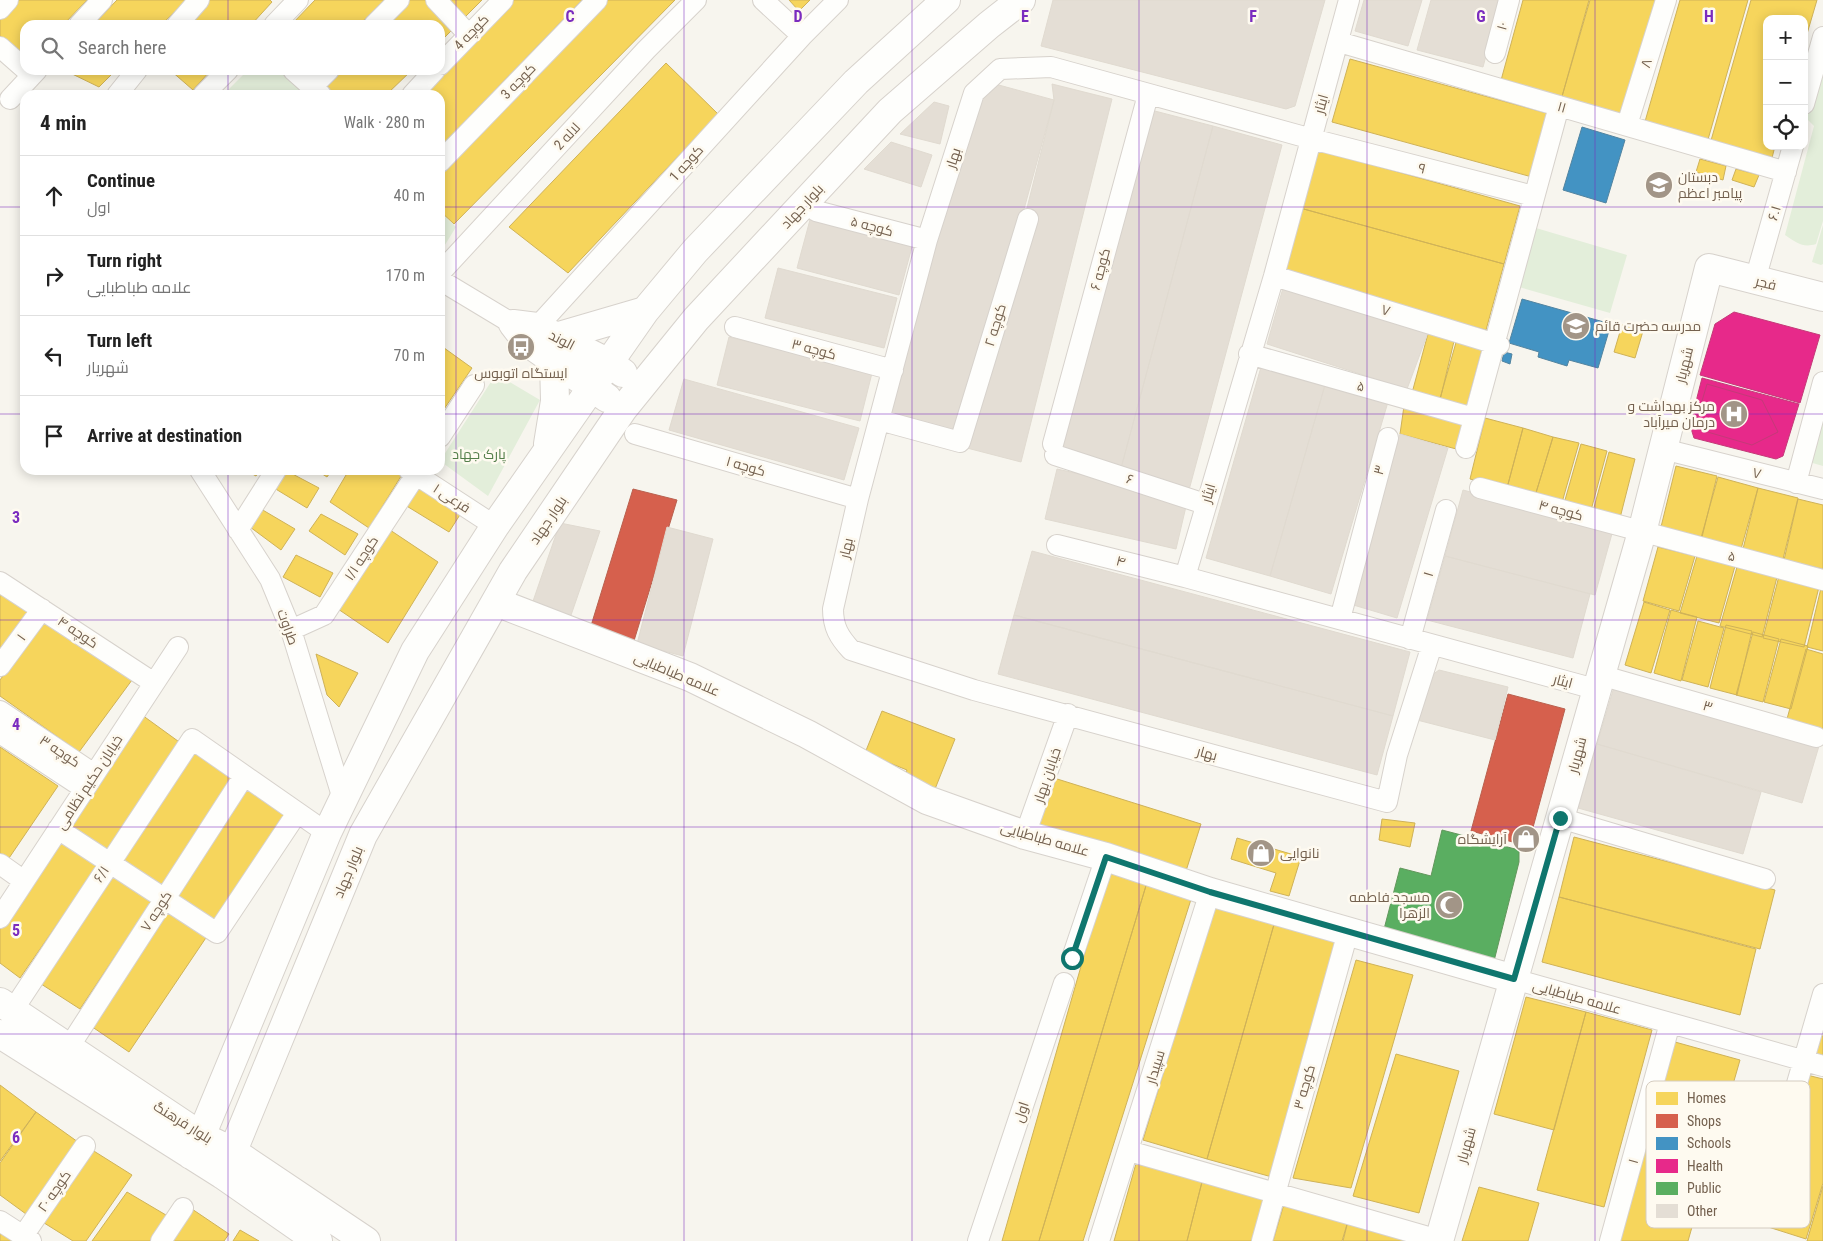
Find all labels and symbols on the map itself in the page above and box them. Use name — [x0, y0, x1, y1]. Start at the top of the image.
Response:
text: C — [565, 7, 575, 26]
text: D — [793, 7, 803, 26]
text: E — [1021, 7, 1029, 26]
text: F — [1249, 7, 1257, 26]
text: G — [1476, 7, 1486, 26]
text: H — [1704, 7, 1714, 26]
street label: کوچه 4 — [450, 11, 493, 54]
street label: ۱۰ — [1493, 20, 1511, 32]
street label: ۸ — [1637, 56, 1655, 70]
street label: کوچه 3 — [497, 60, 540, 103]
street label: ایثار — [1310, 93, 1331, 116]
street label: ۱۱ — [1556, 98, 1568, 116]
street label: لاله 2 — [551, 119, 583, 153]
street label: کوچه 1 — [666, 142, 708, 186]
street label: بهار — [942, 146, 964, 171]
street label: ۹ — [1417, 159, 1427, 177]
place label: دبستان پیامبر اعظم — [1678, 169, 1743, 203]
school or university icon: دبستان پیامبر اعظم — [1644, 170, 1674, 200]
street label: بلوار جهاد — [777, 181, 827, 231]
street label: ۶.۱ — [1764, 204, 1784, 222]
street label: کوچه ۵ — [848, 213, 895, 241]
street label: کوچه ۶ — [1087, 246, 1115, 292]
street label: فجر — [1753, 272, 1778, 293]
street label: ۷ — [1379, 301, 1393, 319]
street label: کوچه ۲ — [981, 302, 1011, 349]
school or university icon: مدرسه حضرت قائم — [1561, 311, 1591, 341]
place label: مدرسه حضرت قائم — [1595, 318, 1701, 336]
street label: الوند — [546, 327, 578, 353]
bus stop icon: ایستگاه اتوبوس — [506, 332, 536, 362]
street label: کوچه ۳ — [789, 335, 838, 365]
street label: شهریار — [1672, 345, 1696, 386]
place label: ایستگاه اتوبوس — [474, 365, 568, 381]
street label: ۵ — [1355, 377, 1367, 395]
place label: مرکز بهداشت و درمان میرآباد — [1628, 398, 1715, 430]
hospital icon: مرکز بهداشت و درمان میرآباد — [1719, 399, 1749, 429]
park label: پارک جهاد — [452, 446, 506, 464]
street label: کوچه ۱ — [724, 453, 768, 481]
street label: ۳ — [1370, 463, 1388, 477]
street label: ۷ — [1751, 464, 1763, 482]
street label: ۶ — [1124, 470, 1136, 488]
street label: فرعی ۱ — [430, 480, 474, 516]
street label: ایثار — [1197, 481, 1218, 506]
street label: بلوار جهاد — [526, 493, 570, 547]
street label: کوچه ۴ — [1537, 496, 1585, 526]
text: 3 — [12, 508, 20, 527]
street label: کوچه ۱/۱ — [341, 533, 383, 584]
street label: بهار — [836, 536, 856, 561]
street label: ۵ — [1726, 547, 1738, 565]
street label: ۴ — [1115, 552, 1127, 570]
street label: ۱ — [1420, 570, 1436, 578]
street label: طراوت — [274, 607, 302, 647]
street label: کوچه ۴ — [54, 613, 101, 653]
street label: ۱ — [13, 631, 29, 643]
street label: علامه طباطبایی — [632, 649, 722, 699]
street label: ایثار — [1551, 670, 1574, 691]
street label: ۳ — [1701, 697, 1715, 715]
text: 4 — [12, 715, 20, 734]
street label: کوچه ۳ — [36, 732, 83, 772]
street label: خیابان حکیم نظامی — [52, 732, 127, 833]
street label: شهریار — [1564, 735, 1589, 776]
street label: بهار — [1194, 742, 1219, 763]
street label: خیابان بهار — [1030, 745, 1064, 806]
route end — [1549, 807, 1572, 830]
street label: علامه طباطبایی — [999, 819, 1091, 859]
shop icon: آرایشگاه — [1511, 824, 1541, 854]
place label: آرایشگاه — [1458, 831, 1507, 847]
shop icon: نانوایی — [1246, 838, 1276, 868]
street label: بلوار جهاد — [330, 844, 366, 900]
place label: نانوایی — [1280, 845, 1320, 861]
street label: ۶/۱ — [90, 863, 112, 885]
street label: کوچه ۷ — [137, 888, 177, 935]
place label: مسجد فاطمه الزهرا — [1349, 889, 1430, 921]
mosque icon: مسجد فاطمه الزهرا — [1434, 890, 1464, 920]
text: 5 — [12, 921, 20, 940]
route start — [1061, 947, 1084, 970]
street label: علامه طباطبایی — [1531, 977, 1623, 1017]
street label: سپیدار — [1142, 1048, 1170, 1087]
street label: کوچه ۳ — [1290, 1063, 1320, 1112]
legend — [1646, 1081, 1810, 1228]
text: Homes — [1687, 1090, 1726, 1106]
street label: بلوار فرهنگ — [151, 1098, 215, 1146]
street label: اول — [1010, 1100, 1033, 1125]
text: Shops — [1687, 1113, 1721, 1129]
street label: شهریار — [1453, 1125, 1479, 1166]
text: 6 — [12, 1128, 20, 1147]
text: Schools — [1687, 1135, 1731, 1151]
street label: ۱ — [1625, 1157, 1641, 1165]
text: Health — [1687, 1158, 1723, 1174]
street label: کوچه ۲۰ — [34, 1167, 76, 1216]
text: Public — [1687, 1180, 1721, 1196]
text: Other — [1687, 1203, 1717, 1219]

